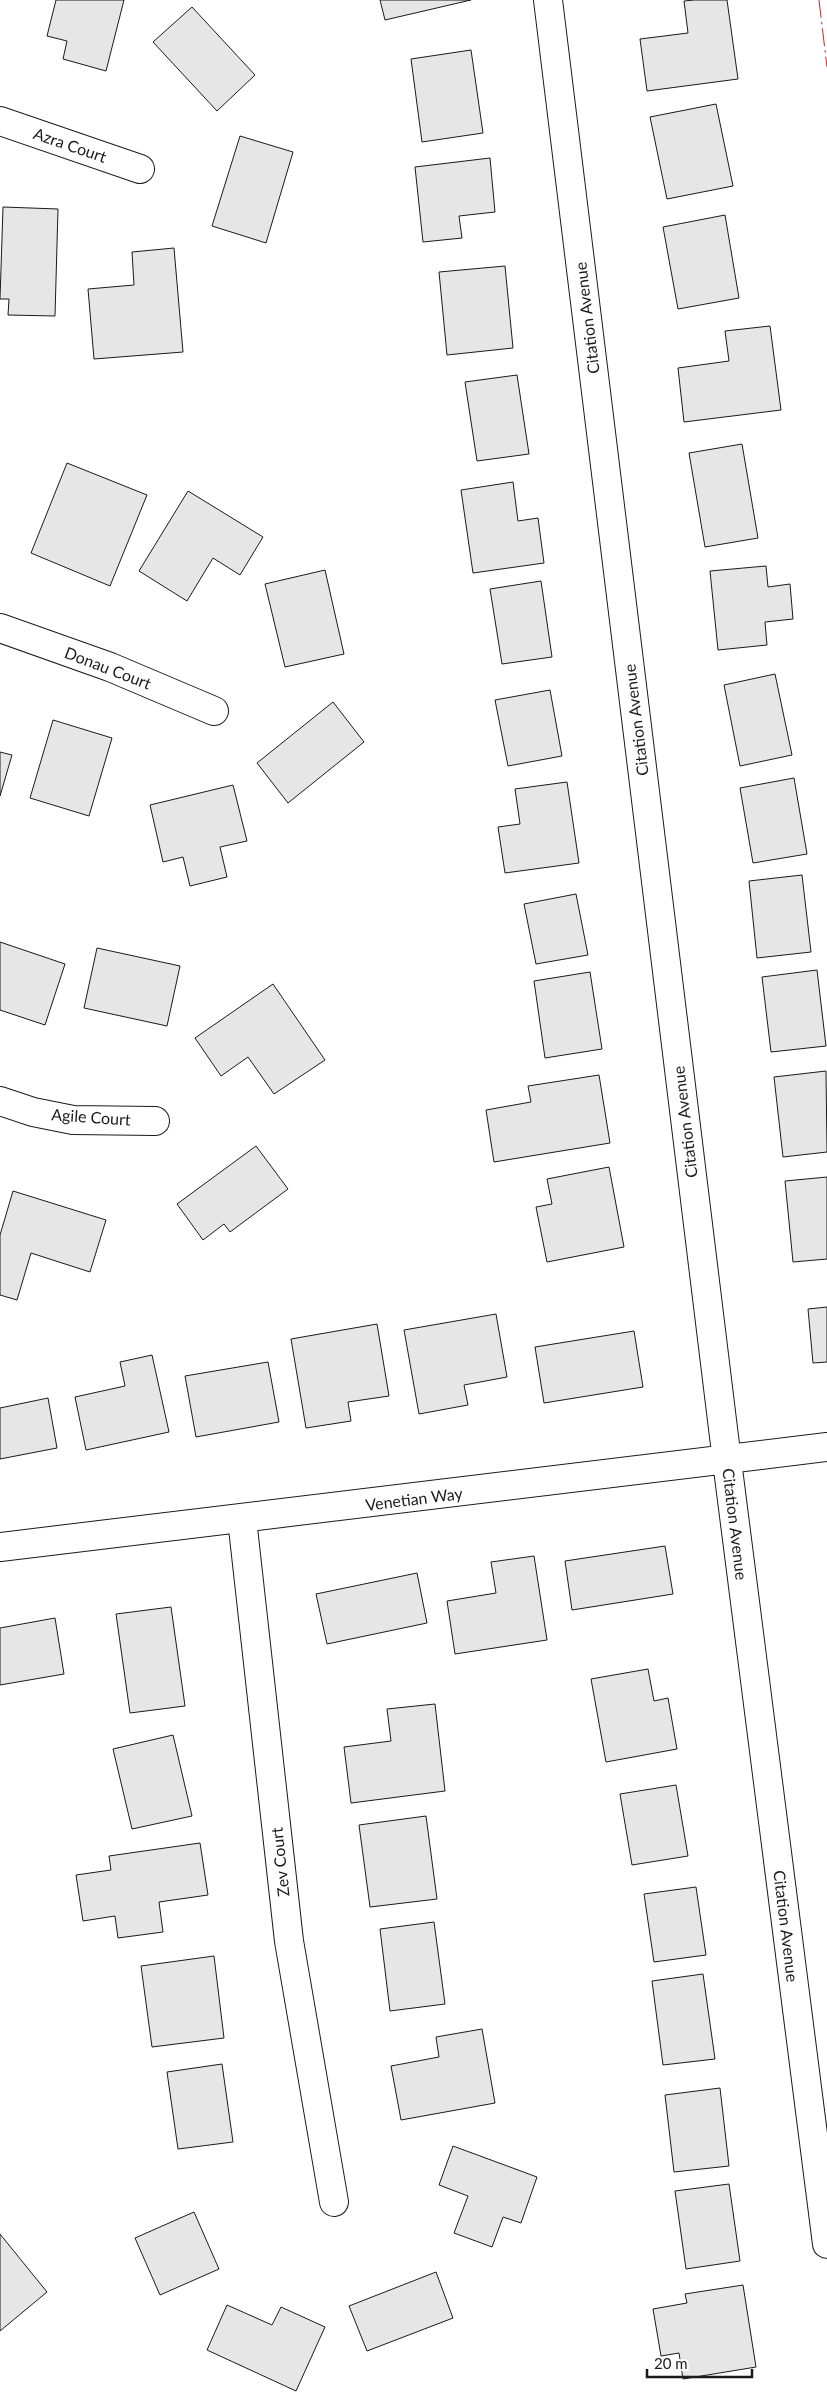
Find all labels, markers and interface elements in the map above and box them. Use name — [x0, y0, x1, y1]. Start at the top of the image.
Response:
street label: Azra Court — [31, 123, 109, 166]
street label: Citation Avenue — [570, 261, 603, 375]
street label: Donau Court — [62, 642, 154, 693]
street label: Citation Avenue — [619, 663, 652, 777]
street label: Citation Avenue — [668, 1065, 701, 1179]
street label: Agile Court — [51, 1104, 132, 1129]
street label: Citation Avenue — [719, 1467, 752, 1581]
street label: Venetian Way — [364, 1483, 464, 1514]
street label: Zev Court — [266, 1826, 293, 1898]
street label: Citation Avenue — [770, 1869, 803, 1983]
scale bar — [647, 2346, 752, 2378]
text: 20 m — [654, 2354, 688, 2372]

